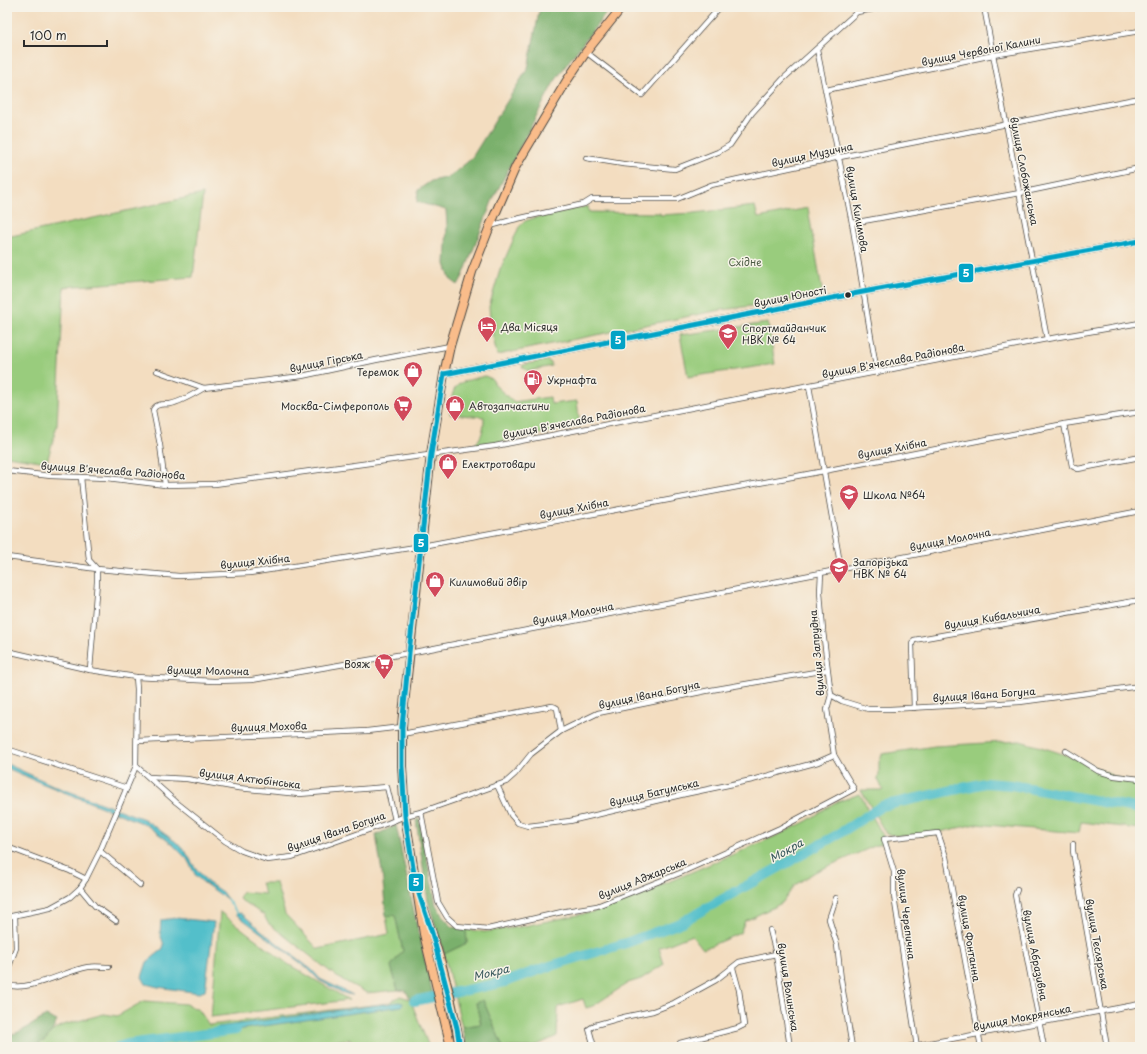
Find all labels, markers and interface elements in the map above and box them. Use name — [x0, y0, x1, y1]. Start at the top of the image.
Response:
scale bar — [24, 22, 107, 48]
text: 100 m — [30, 26, 67, 44]
street label: вулиця Червоної Калини — [920, 31, 1042, 69]
street label: вулиця Слобожанська — [1007, 116, 1043, 227]
street label: вулиця Музична — [770, 138, 855, 170]
street label: вулиця Килимова — [843, 165, 873, 254]
park label: Східне — [728, 254, 762, 269]
line badge: 5 — [958, 263, 974, 283]
text: 5 — [962, 264, 970, 281]
street label: вулиця Юності — [752, 282, 828, 310]
unlabelled marker — [843, 290, 853, 300]
hotel icon: Два Місяця — [476, 315, 498, 343]
place label: Два Місяця — [500, 319, 558, 334]
place label: Спортмайданчик НВК № 64 — [742, 320, 826, 347]
school or university icon: Спортмайданчик НВК № 64 — [717, 322, 739, 350]
line badge: 5 — [610, 330, 626, 350]
text: 5 — [614, 331, 622, 348]
street label: вулиця В'ячеслава Радіонова — [821, 339, 966, 381]
street label: вулиця Гірська — [288, 346, 365, 375]
shop icon: Теремок — [402, 360, 424, 388]
place label: Теремок — [357, 364, 399, 379]
fuel station icon: Укрнафта — [522, 368, 544, 396]
place label: Укрнафта — [547, 372, 597, 387]
supermarket icon: Москва-Сімферополь — [392, 394, 414, 422]
shop icon: Автозапчастини — [444, 394, 466, 422]
place label: Москва-Сімферополь — [281, 398, 389, 413]
place label: Автозапчастини — [469, 398, 550, 413]
street label: вулиця В'ячеслава Радіонова — [502, 400, 647, 442]
street label: вулиця Хлібна — [856, 434, 928, 462]
shop icon: Електротовари — [437, 452, 459, 480]
place label: Електротовари — [462, 456, 536, 471]
street label: вулиця В'ячеслава Радіонова — [40, 457, 186, 483]
school or university icon: Школа №64 — [838, 483, 860, 511]
place label: Школа №64 — [863, 487, 926, 502]
street label: вулиця Хлібна — [538, 494, 610, 522]
street label: вулиця Молочна — [908, 524, 992, 554]
line badge: 5 — [413, 533, 429, 553]
text: 5 — [417, 534, 425, 551]
street label: вулиця Хлібна — [220, 550, 291, 572]
place label: Запорізька НВК № 64 — [853, 554, 909, 581]
school or university icon: Запорізька НВК № 64 — [828, 556, 850, 584]
shop icon: Килимовий двір — [424, 570, 446, 598]
place label: Килимовий двір — [449, 574, 527, 589]
street label: вулиця Молочна — [531, 598, 615, 628]
street label: вулиця Кибальчича — [943, 601, 1042, 633]
street label: вулиця Запрудна — [805, 608, 828, 697]
supermarket icon: Вояж — [373, 652, 395, 680]
place label: Вояж — [344, 656, 371, 671]
street label: вулиця Молочна — [167, 662, 250, 678]
street label: вулиця Івана Богуна — [597, 676, 702, 712]
street label: вулиця Івана Богуна — [932, 683, 1037, 705]
street label: вулиця Мохова — [231, 717, 308, 735]
street label: вулиця Актюбінська — [198, 764, 302, 792]
street label: вулиця Батумська — [608, 774, 701, 811]
street label: вулиця Івана Богуна — [285, 807, 388, 855]
water label: Мокра — [766, 833, 807, 866]
street label: вулиця Аджарська — [596, 853, 689, 903]
street label: вулиця Черепична — [894, 868, 920, 961]
line badge: 5 — [408, 873, 424, 892]
text: 5 — [412, 873, 420, 890]
street label: вулиця Фонтанна — [955, 893, 985, 983]
street label: вулиця Теслярська — [1083, 897, 1114, 991]
street label: вулиця Абразивна — [1020, 908, 1052, 1003]
street label: вулиця Волинська — [775, 942, 804, 1033]
water label: Мокра — [471, 959, 512, 984]
street label: вулиця Мокрянська — [972, 1000, 1073, 1034]

